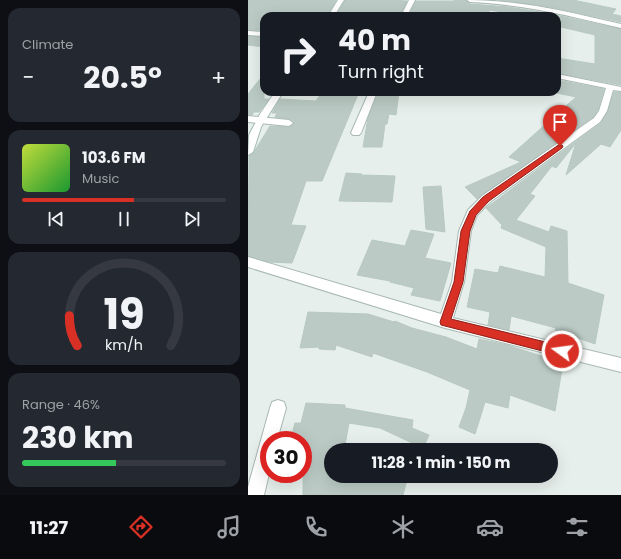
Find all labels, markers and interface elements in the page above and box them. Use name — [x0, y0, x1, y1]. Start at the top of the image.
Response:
text: 40 m — [338, 21, 411, 60]
icon: right — [272, 28, 324, 80]
text: Climate — [22, 35, 73, 54]
text: 20.5° — [83, 56, 162, 99]
text: Turn right — [338, 59, 424, 84]
text: − — [22, 62, 34, 93]
text: + — [211, 62, 226, 93]
pin — [543, 105, 577, 146]
icon: arrive — [549, 111, 571, 133]
text: 103.6 FM — [82, 147, 145, 168]
text: Music — [82, 169, 119, 188]
icon: previous — [45, 208, 67, 230]
icon: pause — [113, 208, 135, 230]
icon: next — [181, 208, 203, 230]
text: 19 — [103, 285, 145, 344]
position arrow — [541, 330, 583, 372]
text: km/h — [105, 335, 143, 355]
text: Range · 46% — [22, 395, 100, 414]
text: 230 km — [22, 416, 134, 459]
speed limit sign: 30 — [260, 431, 312, 483]
text: 11:28 · 1 min · 150 m — [372, 452, 511, 473]
icon: directions — [127, 513, 155, 541]
icon: music — [215, 513, 243, 541]
icon: phone — [302, 513, 330, 541]
icon: climate — [389, 513, 417, 541]
icon: car — [476, 513, 504, 541]
icon: filters — [563, 513, 591, 541]
text: 11:27 — [30, 515, 68, 540]

